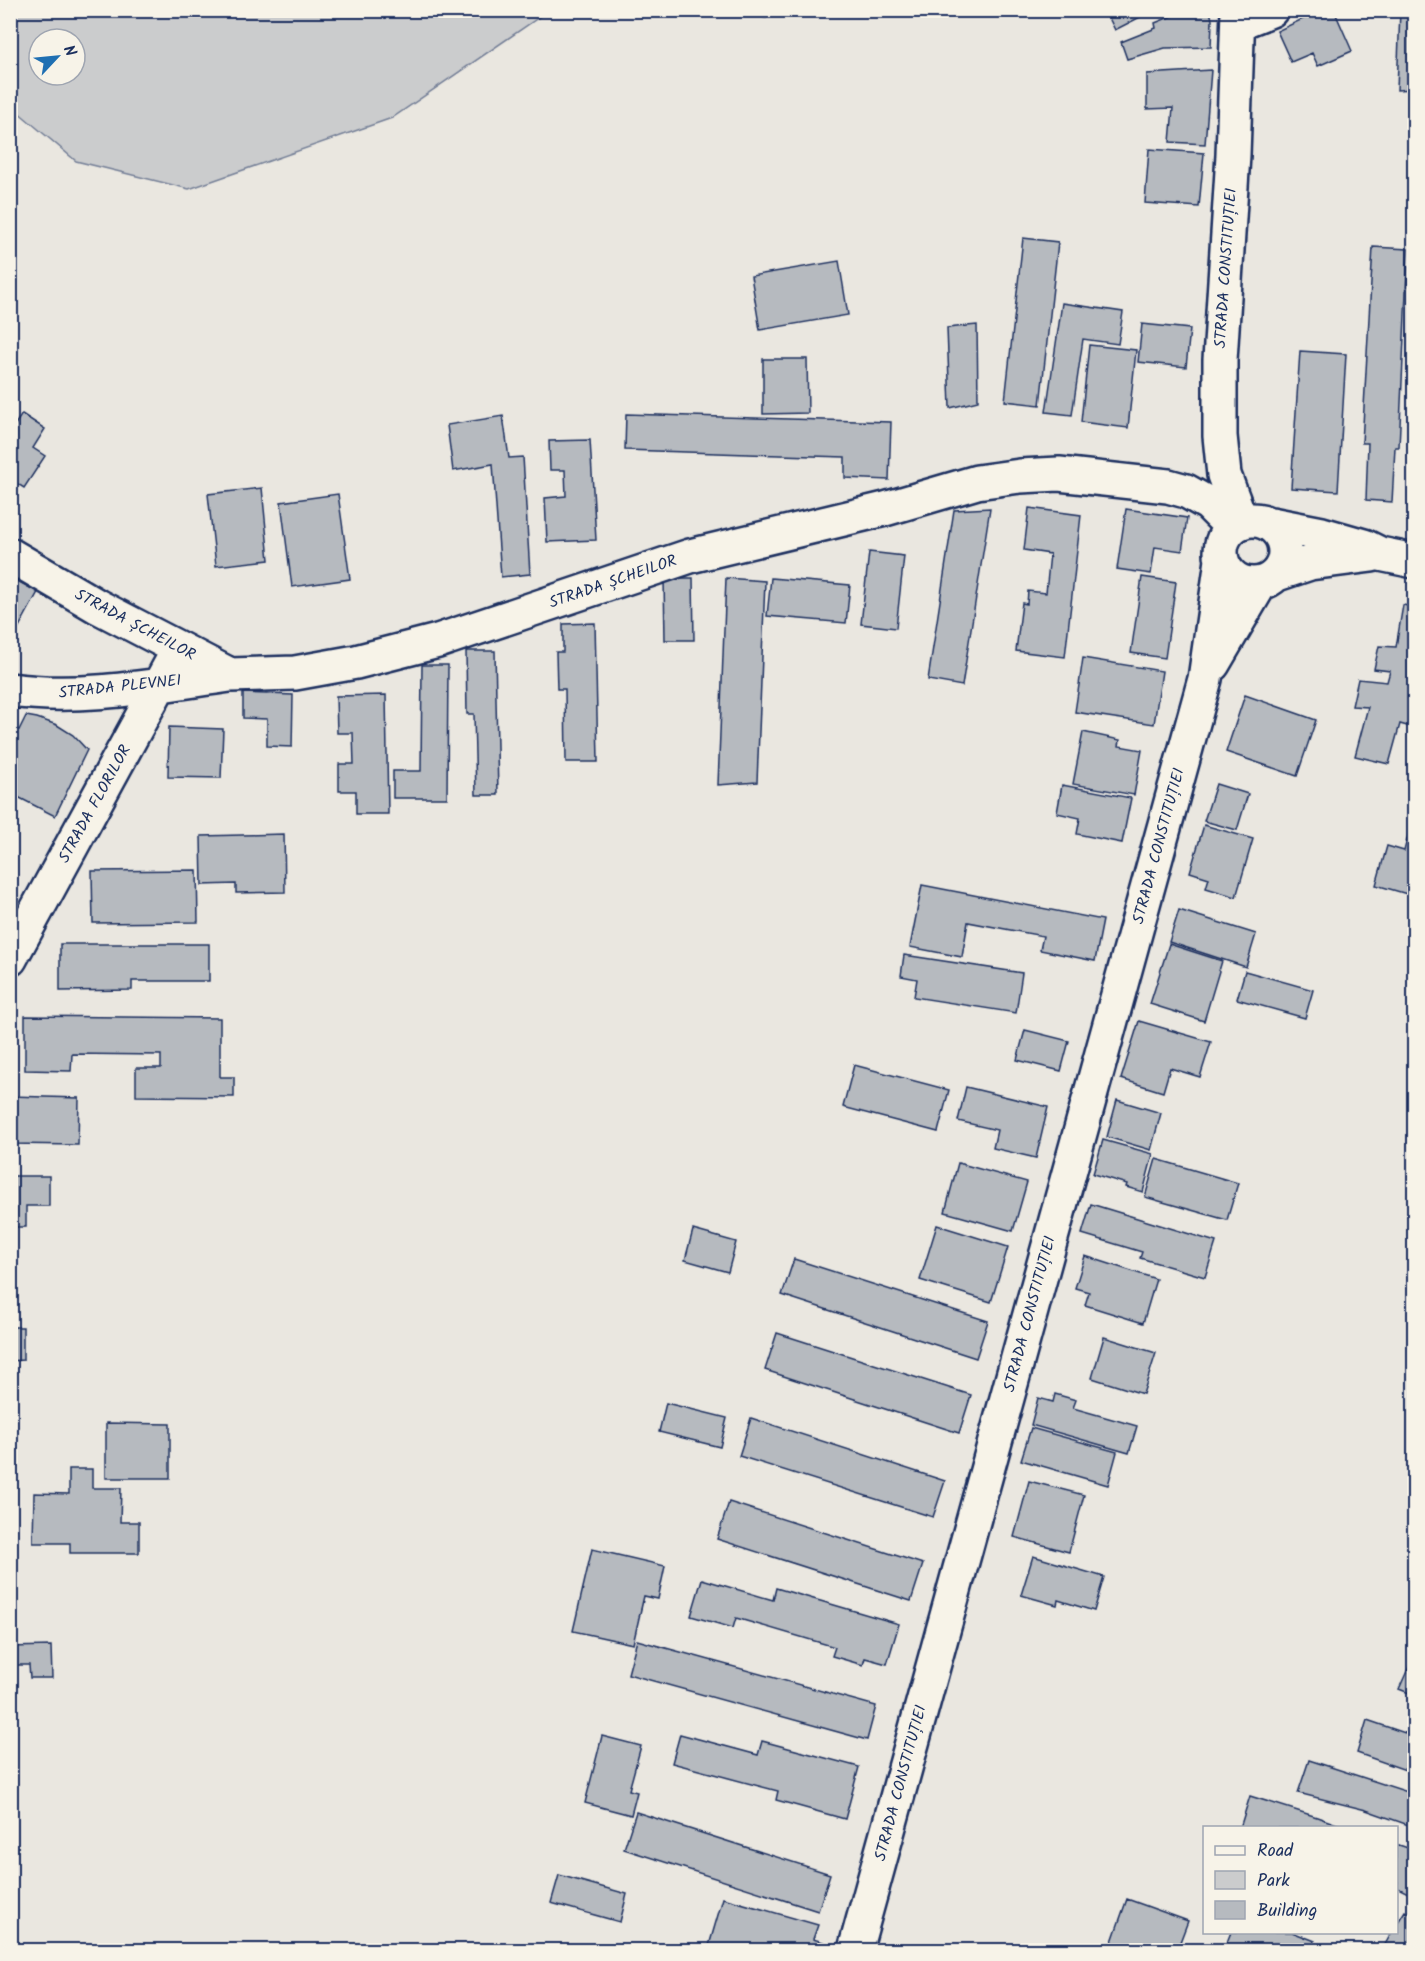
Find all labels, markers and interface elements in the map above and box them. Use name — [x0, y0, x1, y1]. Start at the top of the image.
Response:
north arrow — [27, 27, 87, 87]
text: N — [56, 41, 83, 61]
street label: STRADA CONSTITUȚIEI — [1208, 187, 1244, 349]
street label: STRADA ȘCHEILOR — [546, 548, 680, 616]
street label: STRADA ȘCHEILOR — [70, 583, 200, 667]
street label: STRADA PLEVNEI — [58, 668, 183, 706]
street label: STRADA FLORILOR — [52, 740, 138, 868]
street label: STRADA CONSTITUȚIEI — [1126, 765, 1192, 927]
street label: STRADA CONSTITUȚIEI — [997, 1233, 1063, 1395]
street label: STRADA CONSTITUȚIEI — [868, 1702, 934, 1864]
legend — [1203, 1826, 1398, 1934]
text: Road — [1257, 1837, 1294, 1866]
text: Park — [1257, 1867, 1290, 1896]
text: Building — [1257, 1897, 1317, 1926]

